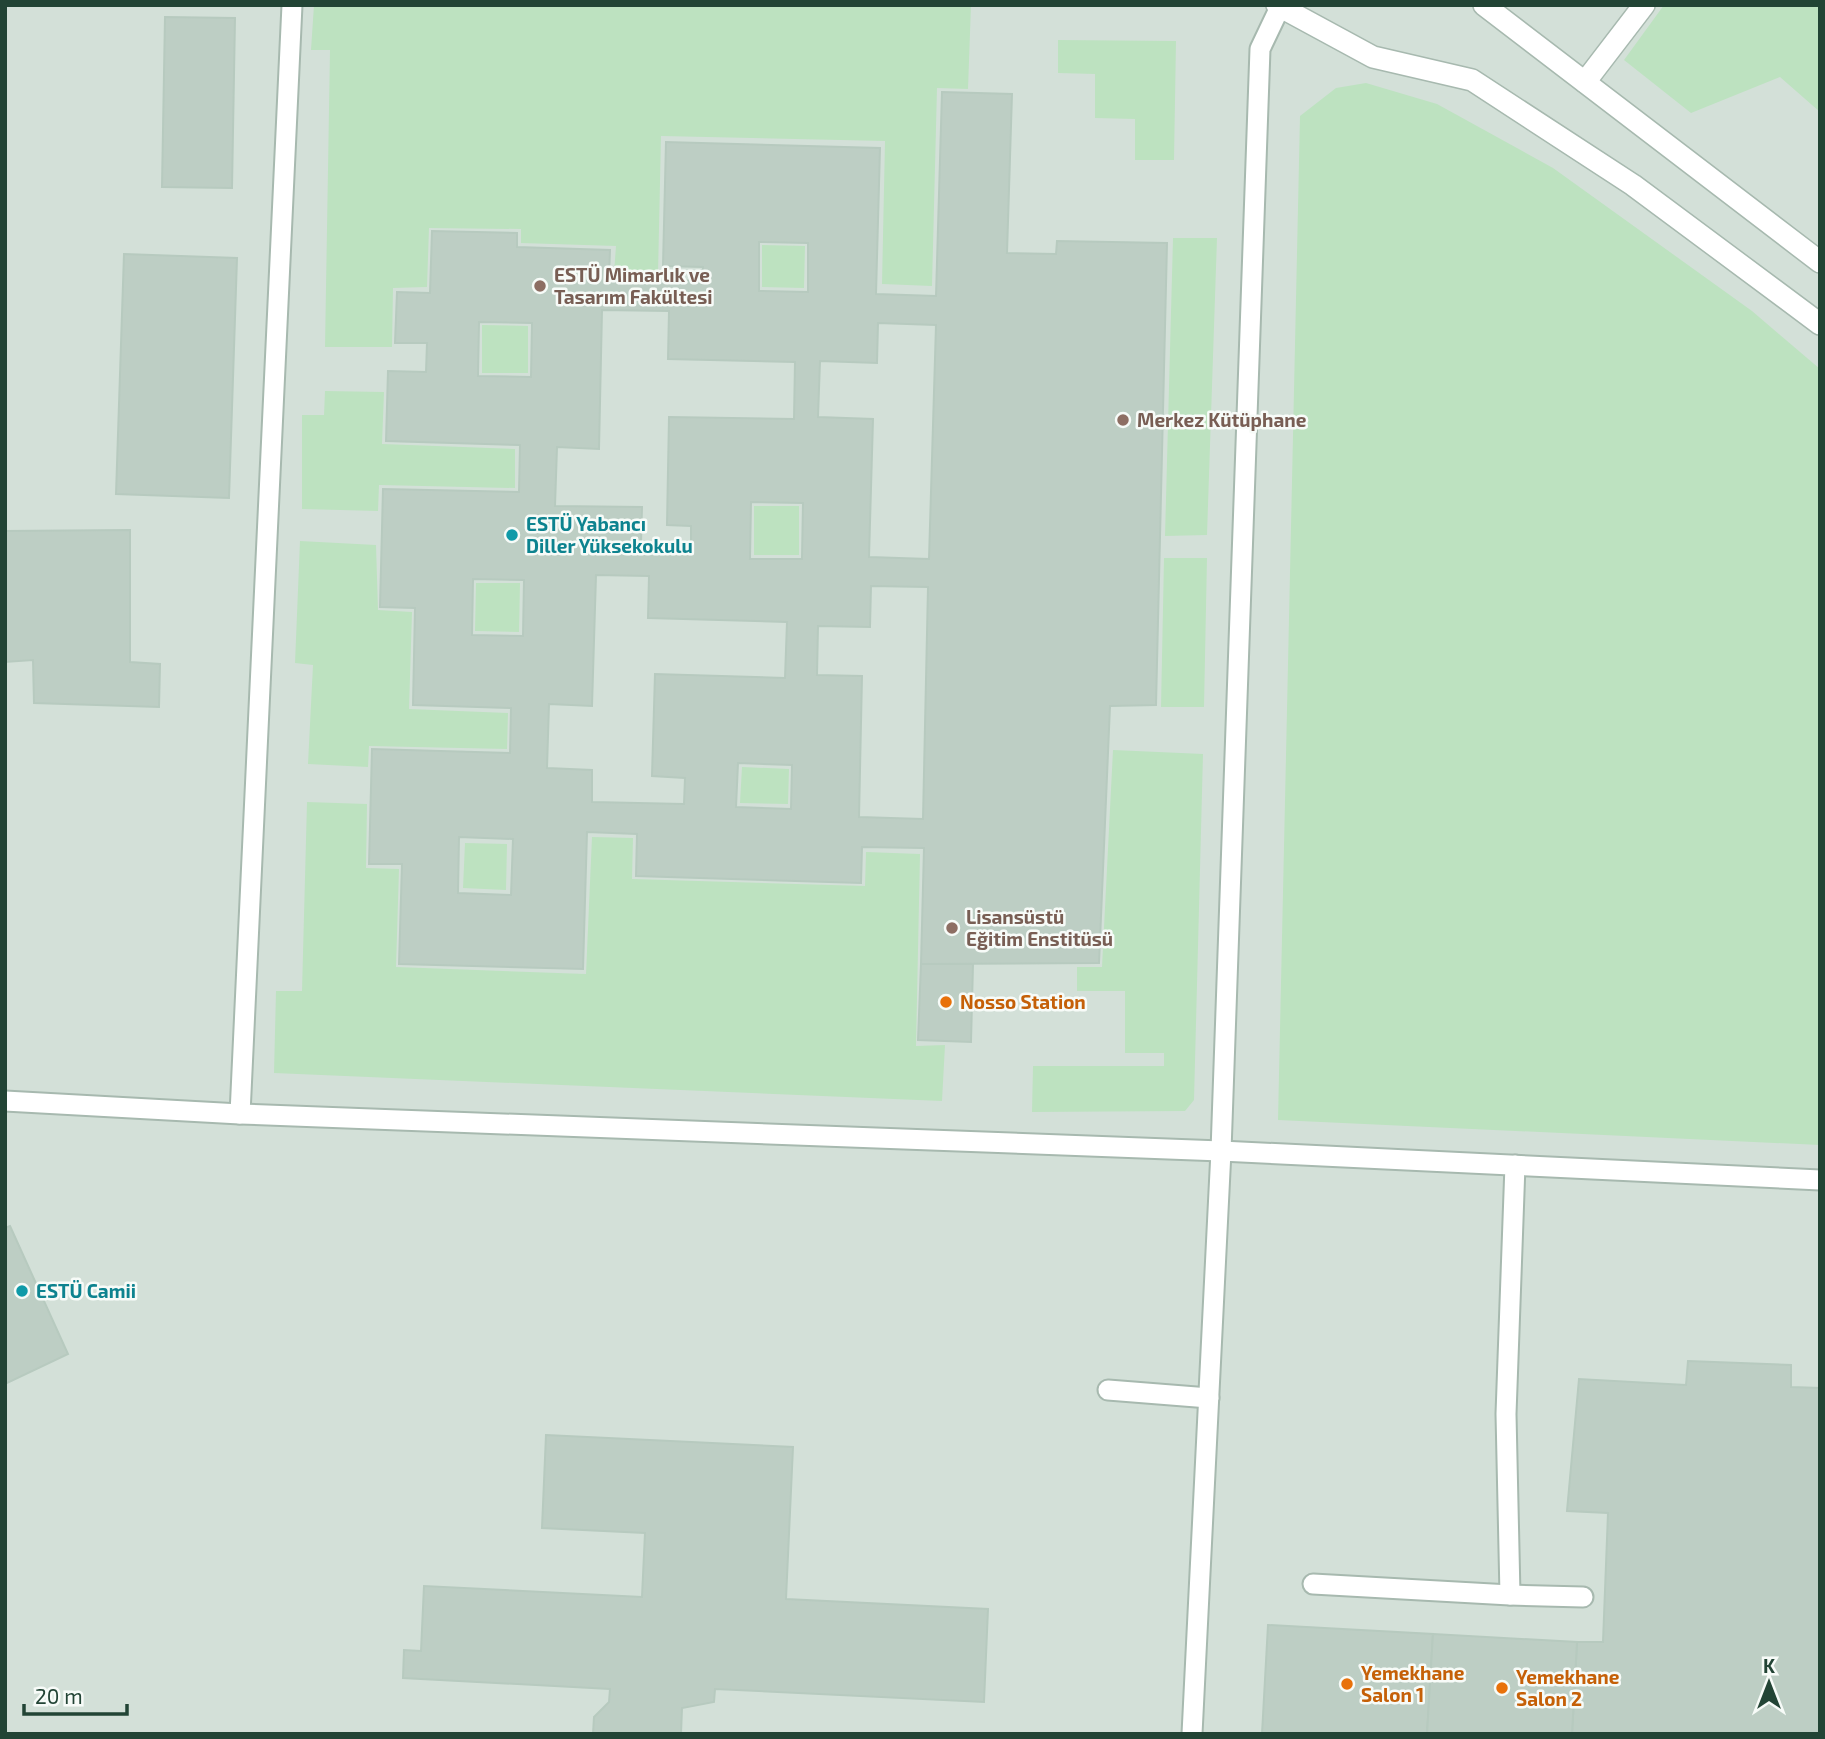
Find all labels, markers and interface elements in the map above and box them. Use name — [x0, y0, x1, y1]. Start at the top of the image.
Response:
place label: ESTÜ Mimarlık ve Tasarım Fakültesi — [554, 263, 712, 308]
marker: ESTÜ Mimarlık ve Tasarım Fakültesi — [532, 278, 548, 294]
place label: Merkez Kütüphane — [1137, 408, 1307, 431]
marker: Merkez Kütüphane — [1115, 412, 1131, 428]
place label: ESTÜ Yabancı Diller Yüksekokulu — [526, 512, 693, 557]
marker: ESTÜ Yabancı Diller Yüksekokulu — [504, 527, 520, 543]
place label: Lisansüstü Eğitim Enstitüsü — [966, 905, 1113, 950]
marker: Lisansüstü Eğitim Enstitüsü — [944, 920, 960, 936]
place label: Nosso Station — [960, 990, 1086, 1013]
marker: Nosso Station — [938, 994, 954, 1010]
place label: ESTÜ Camii — [36, 1279, 136, 1302]
marker: ESTÜ Camii — [14, 1283, 30, 1299]
north arrow — [1734, 1648, 1804, 1718]
text: K — [1763, 1654, 1775, 1677]
place label: Yemekhane Salon 1 — [1361, 1661, 1465, 1706]
place label: Yemekhane Salon 2 — [1516, 1665, 1620, 1710]
scale bar — [24, 1672, 128, 1716]
marker: Yemekhane Salon 1 — [1339, 1676, 1355, 1692]
marker: Yemekhane Salon 2 — [1494, 1680, 1510, 1696]
text: 20 m — [35, 1683, 83, 1708]

